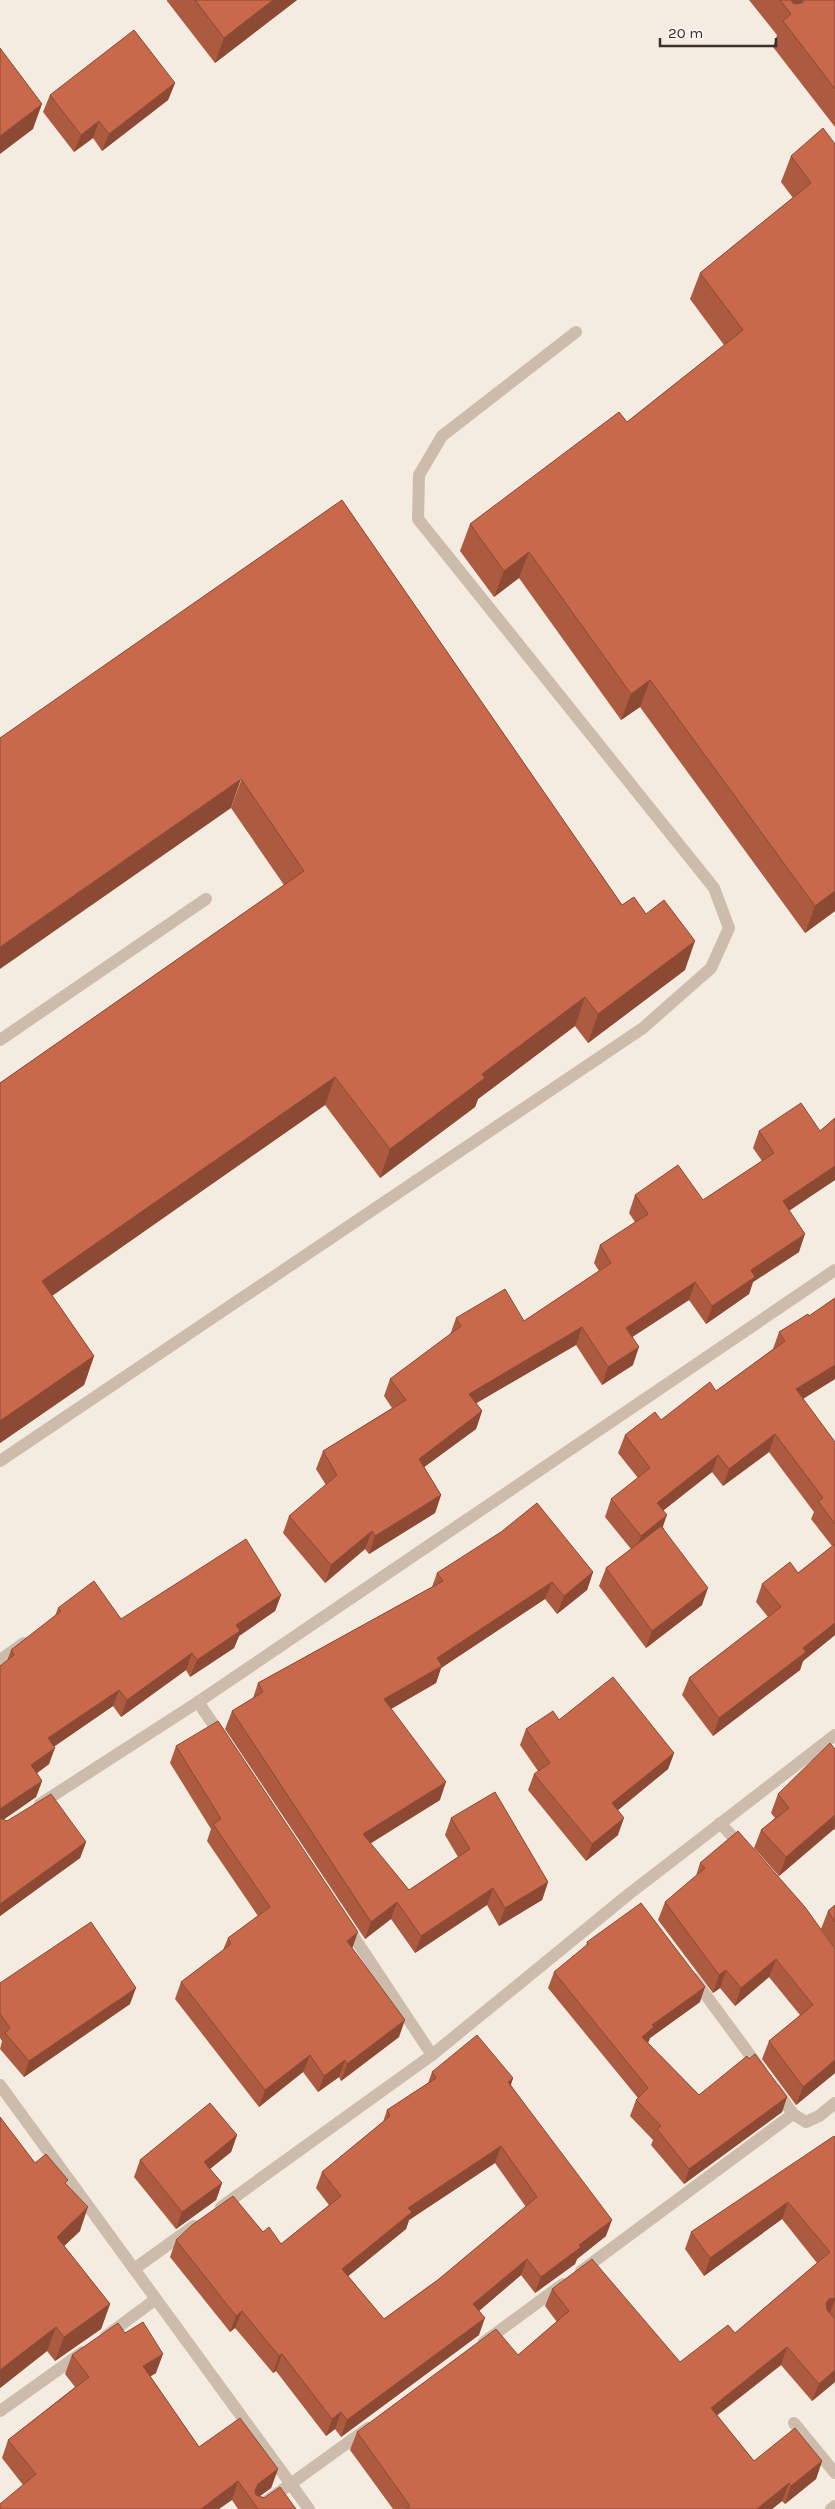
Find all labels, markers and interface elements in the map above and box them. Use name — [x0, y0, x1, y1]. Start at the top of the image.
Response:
scale bar — [660, 15, 776, 47]
text: 20 m — [668, 24, 703, 42]

